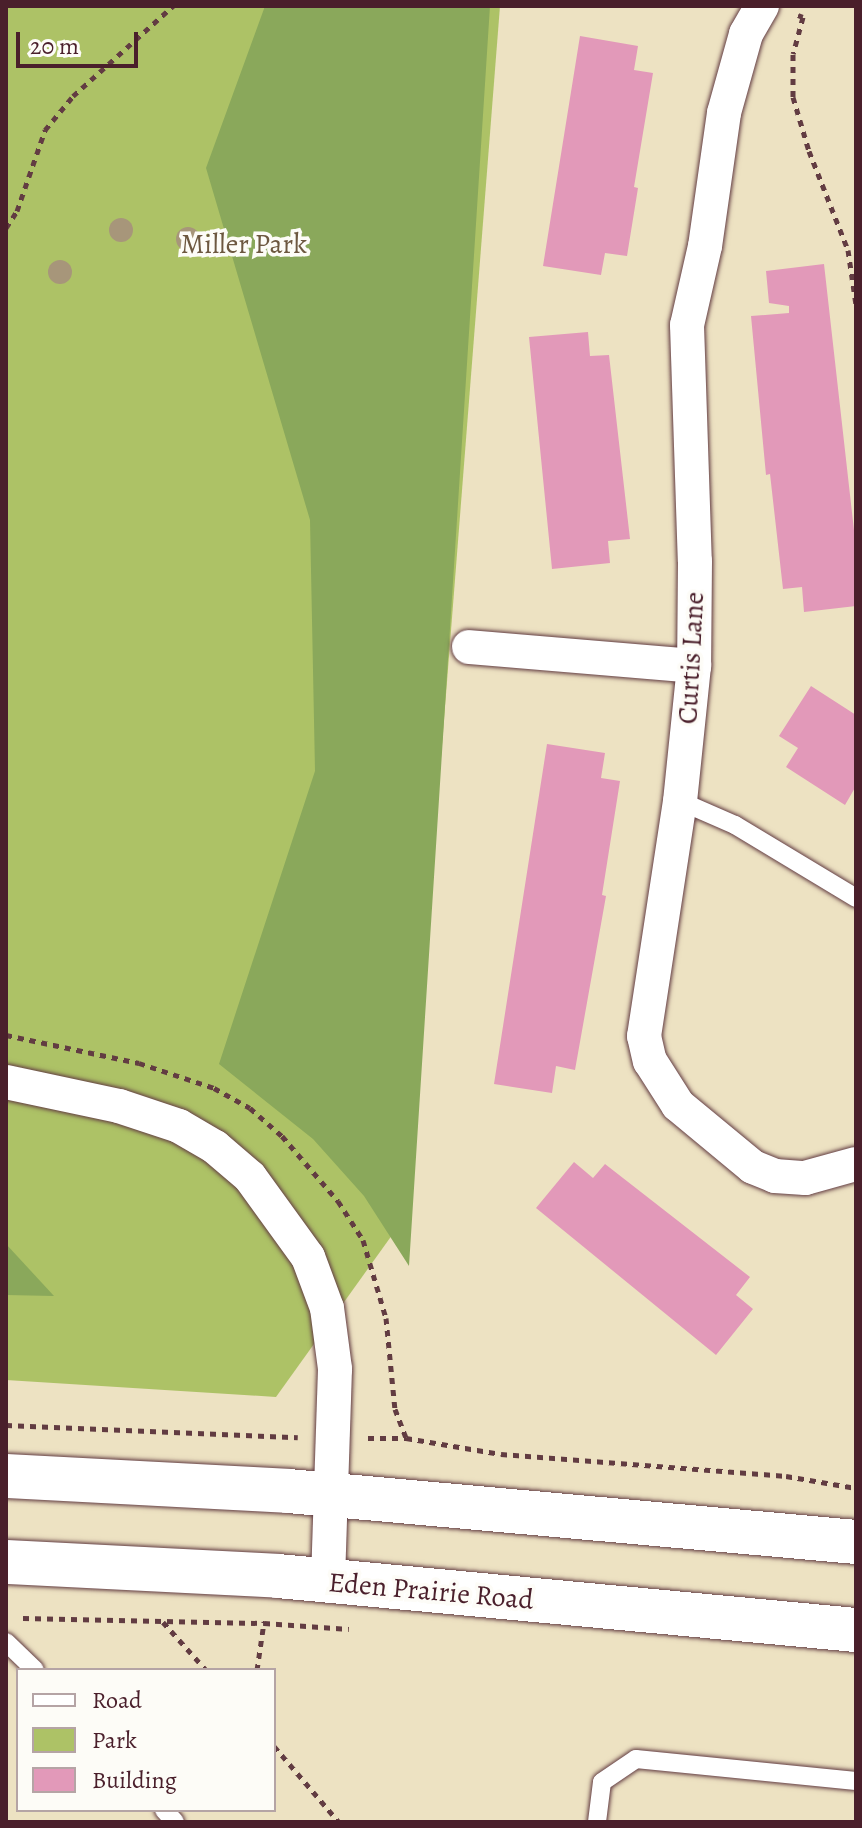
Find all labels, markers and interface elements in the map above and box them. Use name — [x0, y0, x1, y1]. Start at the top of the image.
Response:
scale bar — [20, 16, 142, 66]
text: 20 m — [30, 30, 79, 62]
park label: Miller Park — [181, 227, 307, 261]
street label: Curtis Lane — [671, 591, 711, 725]
street label: Eden Prairie Road — [327, 1565, 535, 1617]
legend — [16, 1668, 276, 1812]
text: Road — [92, 1684, 142, 1716]
text: Park — [92, 1724, 137, 1756]
text: Building — [92, 1764, 177, 1796]

